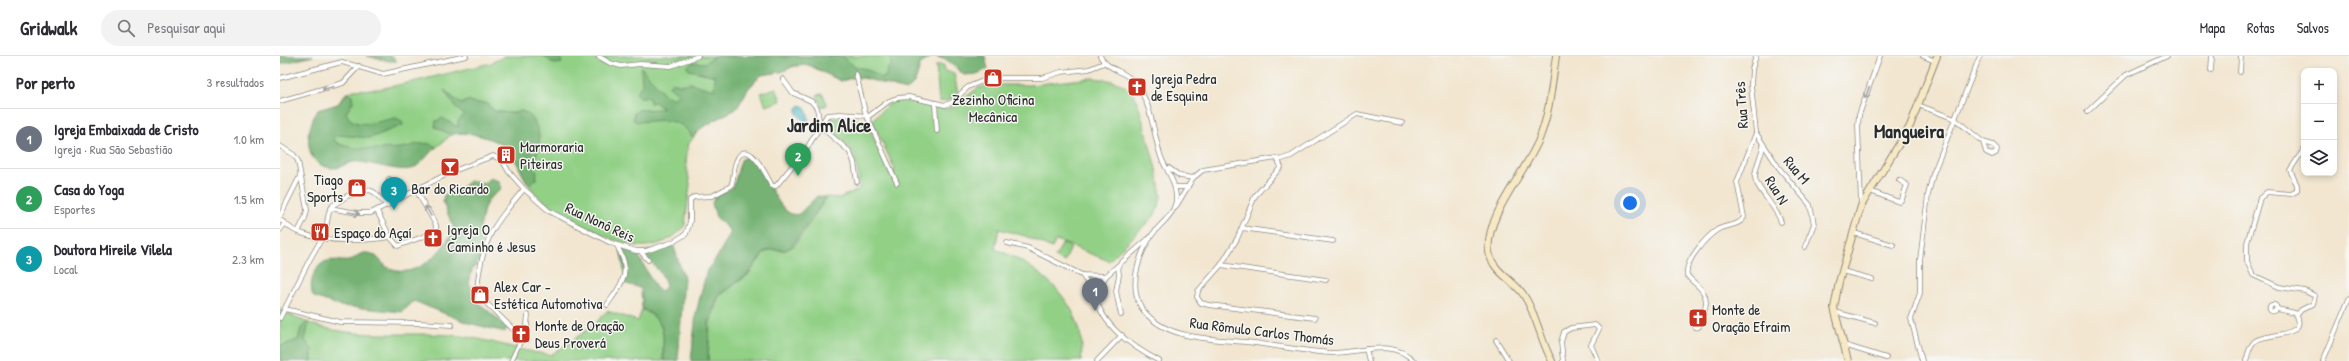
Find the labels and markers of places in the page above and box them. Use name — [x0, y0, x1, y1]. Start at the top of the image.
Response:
shop icon: Zezinho Oficina Mecânica — [982, 67, 1004, 89]
place label: Igreja Pedra de Esquina — [1151, 68, 1217, 106]
church icon: Igreja Pedra de Esquina — [1126, 76, 1148, 98]
place label: Zezinho Oficina Mecânica — [952, 89, 1034, 127]
place label: Marmoraria Piteiras — [520, 136, 584, 174]
pin: 2 — [785, 143, 811, 176]
building icon: Marmoraria Piteiras — [495, 144, 517, 166]
bar icon: Bar do Ricardo — [439, 156, 461, 178]
place label: Tiago Sports — [307, 169, 343, 207]
shop icon: Tiago Sports — [346, 177, 368, 199]
pin: 3 — [381, 177, 407, 210]
place label: Bar do Ricardo — [411, 178, 489, 199]
place label: Igreja O Caminho é Jesus — [447, 219, 536, 257]
restaurant icon: Espaço do Açaí — [309, 221, 331, 243]
place label: Espaço do Açaí — [334, 222, 412, 243]
church icon: Igreja O Caminho é Jesus — [422, 227, 444, 249]
place label: Alex Car - Estética Automotiva — [494, 276, 602, 314]
pin: 1 — [1082, 278, 1108, 311]
shop icon: Alex Car - Estética Automotiva — [469, 284, 491, 306]
place label: Monte de Oração Efraim — [1712, 299, 1790, 337]
church icon: Monte de Oração Efraim — [1687, 307, 1709, 329]
place label: Monte de Oração Deus Proverá — [535, 315, 624, 353]
church icon: Monte de Oração Deus Proverá — [510, 323, 532, 345]

